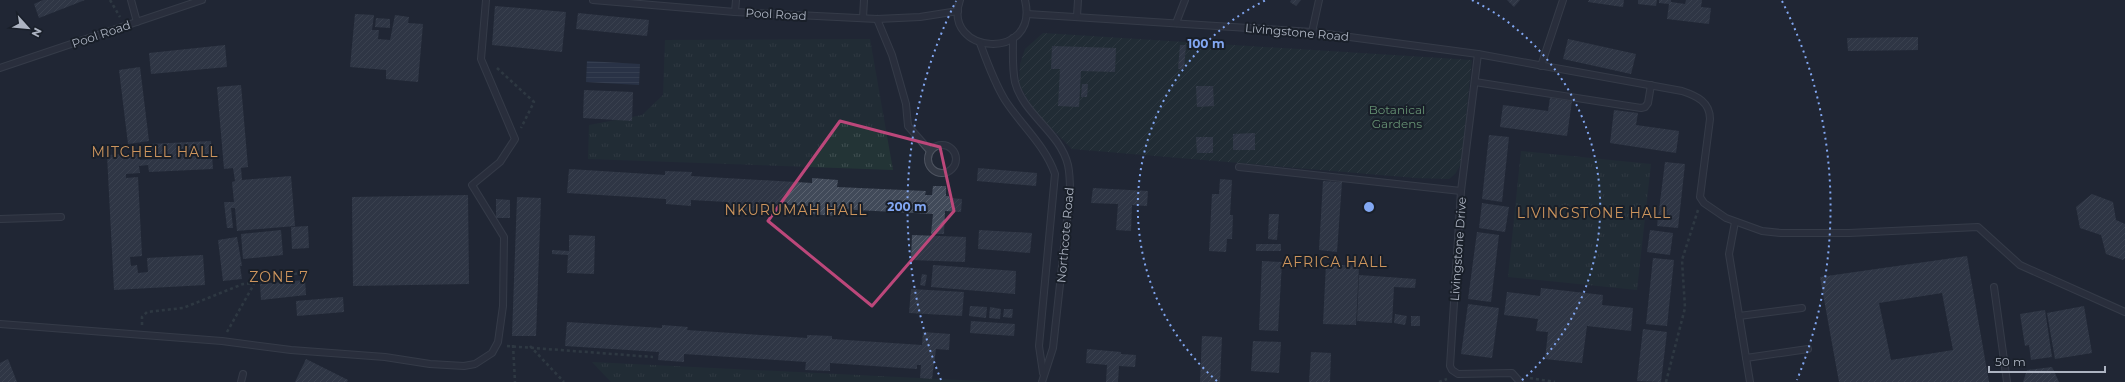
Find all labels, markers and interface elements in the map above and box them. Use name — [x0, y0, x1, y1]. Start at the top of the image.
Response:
street label: Pool Road — [745, 5, 807, 23]
north arrow — [8, 8, 48, 48]
street label: Pool Road — [70, 17, 132, 51]
street label: Livingstone Road — [1244, 20, 1350, 44]
text: N — [29, 25, 45, 40]
text: 100 m — [1188, 36, 1224, 51]
park label: Botanical Gardens — [1369, 102, 1425, 131]
district label: MITCHELL HALL — [91, 143, 219, 161]
street label: Northcote Road — [1053, 187, 1077, 283]
street label: Livingstone Drive — [1447, 196, 1469, 302]
text: 200 m — [887, 199, 927, 214]
centre of rings — [1362, 200, 1376, 214]
district label: NKURUMAH HALL — [725, 201, 867, 219]
district label: LIVINGSTONE HALL — [1517, 204, 1671, 222]
district label: AFRICA HALL — [1282, 253, 1388, 271]
district label: ZONE 7 — [249, 268, 309, 286]
scale bar — [1989, 348, 2105, 374]
text: 50 m — [1995, 354, 2026, 369]

